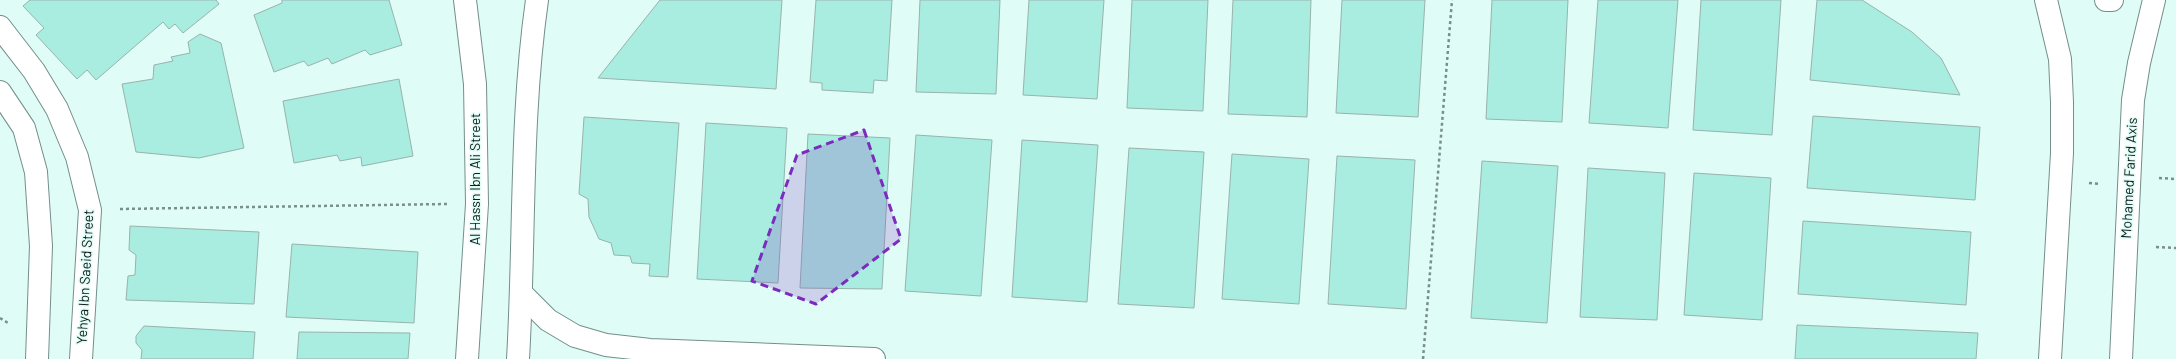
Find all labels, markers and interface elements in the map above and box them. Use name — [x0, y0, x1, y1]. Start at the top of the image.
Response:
street label: Al Hassn Ibn Ali Street — [466, 113, 483, 245]
street label: Mohamed Farid Axis — [2117, 117, 2140, 239]
street label: Yehya Ibn Saeid Street — [72, 209, 97, 345]

